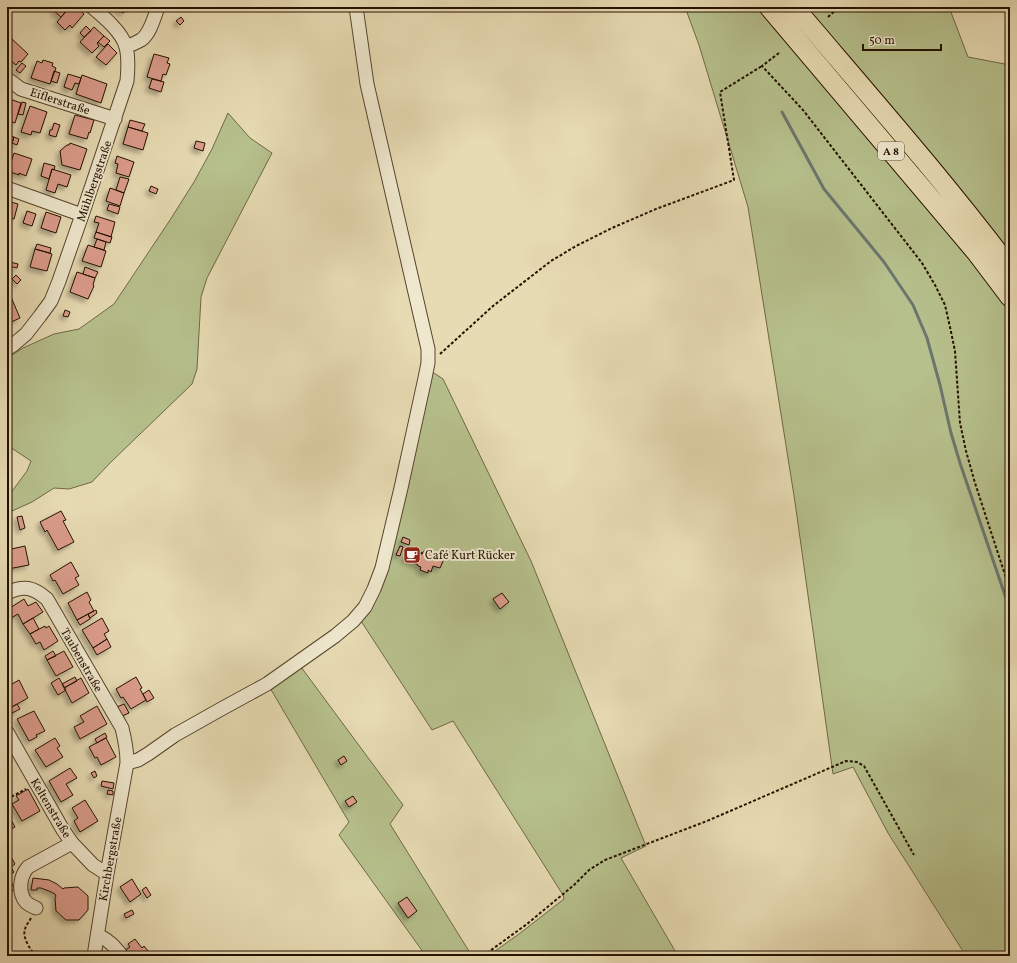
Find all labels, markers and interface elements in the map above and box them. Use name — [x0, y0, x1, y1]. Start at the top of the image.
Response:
scale bar — [863, 26, 941, 52]
text: 50 m — [869, 33, 895, 49]
street label: Eiflerstraße — [28, 85, 92, 119]
street label: Mühlbergstraße — [74, 138, 116, 224]
road number: A 8 — [878, 142, 904, 160]
cafe icon: Café Kurt Rücker — [402, 545, 422, 565]
place label: Café Kurt Rücker — [425, 548, 515, 564]
street label: Taubenstraße — [56, 625, 106, 696]
street label: Keltenstraße — [26, 776, 74, 842]
street label: Kirchbergstraße — [96, 815, 126, 903]

